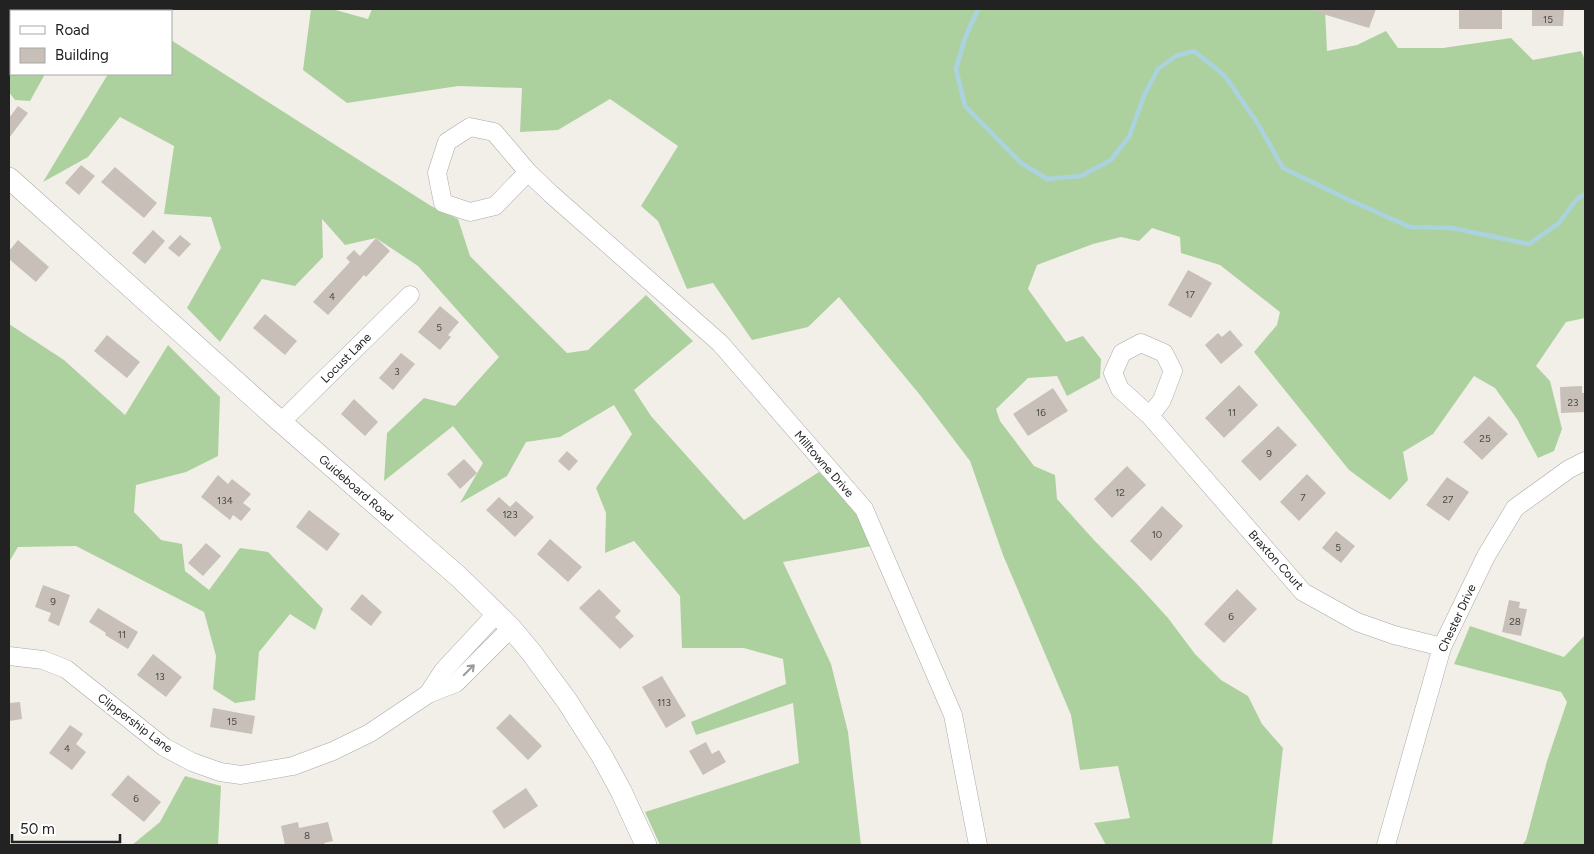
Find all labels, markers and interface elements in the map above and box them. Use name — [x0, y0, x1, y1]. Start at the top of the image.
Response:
legend — [10, 10, 172, 75]
house number: 15 — [1543, 13, 1553, 26]
text: Road — [55, 21, 90, 39]
text: Building — [55, 46, 109, 64]
house number: 17 — [1185, 288, 1195, 301]
house number: 4 — [329, 290, 335, 303]
house number: 5 — [436, 321, 442, 334]
street label: Locust Lane — [318, 330, 374, 386]
house number: 3 — [394, 365, 400, 378]
house number: 23 — [1567, 396, 1579, 409]
house number: 16 — [1036, 406, 1046, 419]
house number: 11 — [1228, 406, 1236, 419]
street label: Milltowne Drive — [792, 428, 857, 500]
house number: 25 — [1479, 432, 1491, 445]
house number: 9 — [1266, 447, 1272, 460]
street label: Guideboard Road — [316, 452, 396, 524]
house number: 12 — [1115, 486, 1125, 499]
house number: 7 — [1300, 491, 1306, 504]
house number: 27 — [1443, 493, 1454, 506]
house number: 134 — [217, 494, 233, 507]
house number: 123 — [502, 508, 518, 521]
street label: Braxton Court — [1246, 527, 1307, 593]
house number: 10 — [1152, 528, 1162, 541]
house number: 5 — [1335, 541, 1341, 554]
street label: Chester Drive — [1435, 581, 1479, 654]
house number: 9 — [50, 595, 56, 608]
house number: 6 — [1228, 610, 1234, 623]
house number: 28 — [1509, 615, 1521, 628]
house number: 11 — [118, 628, 126, 641]
one-way arrow — [463, 664, 475, 676]
house number: 13 — [155, 670, 165, 683]
street label: Clippership Lane — [95, 690, 175, 756]
house number: 113 — [657, 696, 671, 709]
house number: 15 — [227, 715, 237, 728]
house number: 4 — [64, 742, 70, 755]
house number: 6 — [133, 792, 139, 805]
scale bar — [12, 812, 120, 844]
text: 50 m — [20, 820, 55, 838]
house number: 8 — [304, 829, 310, 842]

